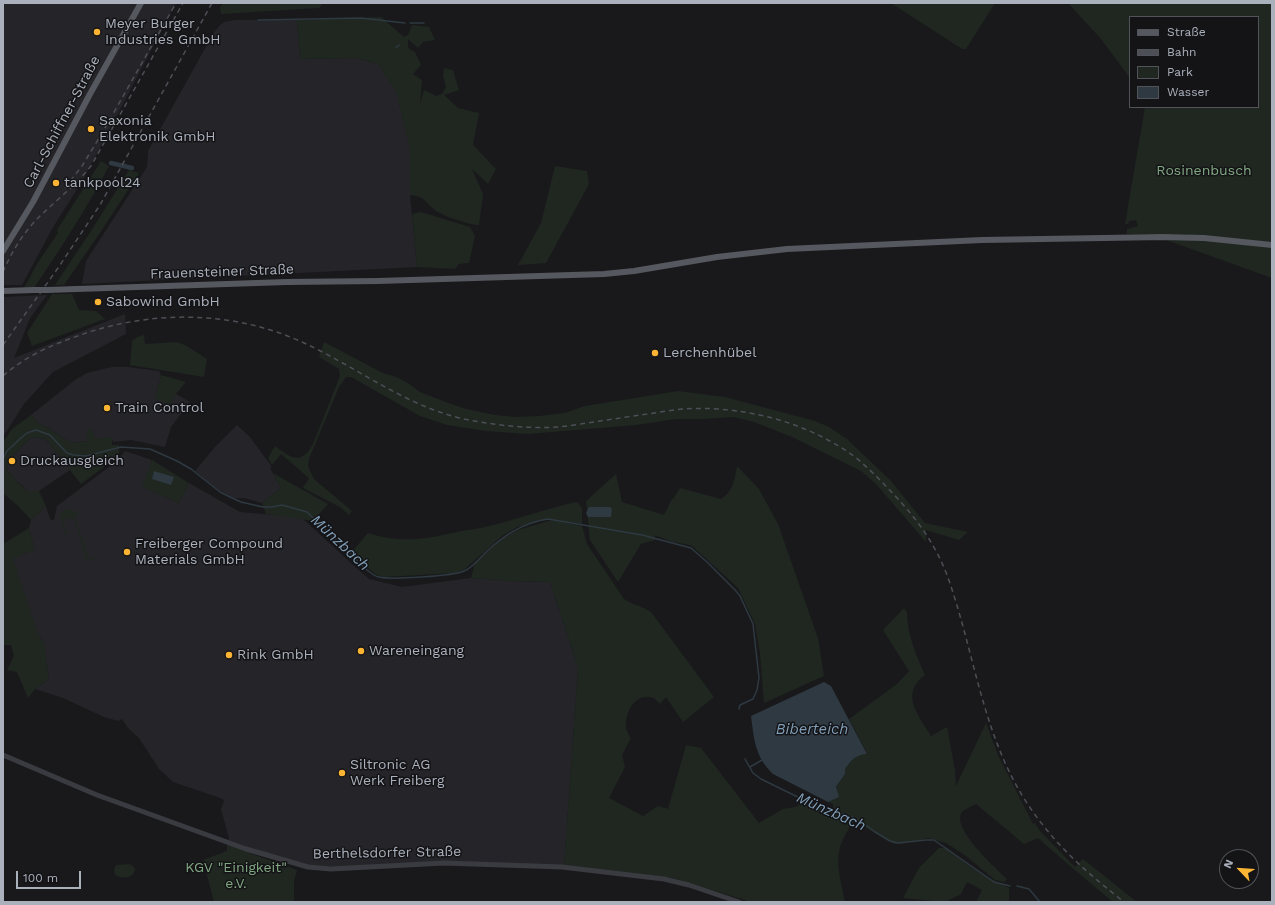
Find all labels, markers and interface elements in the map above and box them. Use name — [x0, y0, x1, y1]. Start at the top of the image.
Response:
place label: Meyer Burger Industries GmbH — [105, 16, 220, 48]
legend — [1129, 16, 1259, 108]
text: Straße — [1167, 25, 1206, 39]
marker: Meyer Burger Industries GmbH — [92, 27, 102, 37]
text: Bahn — [1167, 45, 1196, 59]
street label: Carl-Schiffner-Straße — [20, 53, 104, 191]
text: Park — [1167, 65, 1193, 79]
text: Wasser — [1167, 85, 1209, 99]
place label: Saxonia Elektronik GmbH — [99, 113, 215, 146]
marker: Saxonia Elektronik GmbH — [86, 124, 96, 134]
park label: Rosinenbusch — [1156, 163, 1252, 179]
place label: tankpool24 — [64, 175, 141, 191]
marker: tankpool24 — [51, 178, 61, 188]
street label: Frauensteiner Straße — [150, 261, 294, 283]
place label: Sabowind GmbH — [106, 294, 220, 310]
marker: Sabowind GmbH — [93, 297, 103, 307]
place label: Lerchenhübel — [663, 345, 756, 361]
marker: Lerchenhübel — [650, 348, 660, 358]
place label: Train Control — [115, 400, 204, 416]
marker: Train Control — [102, 403, 112, 413]
place label: Druckausgleich — [20, 453, 124, 469]
marker: Druckausgleich — [7, 456, 17, 466]
water label: Münzbach — [307, 511, 373, 575]
place label: Freiberger Compound Materials GmbH — [135, 536, 283, 568]
marker: Freiberger Compound Materials GmbH — [122, 547, 132, 557]
place label: Wareneingang — [369, 643, 464, 659]
marker: Wareneingang — [356, 646, 366, 656]
place label: Rink GmbH — [237, 647, 314, 663]
marker: Rink GmbH — [224, 650, 234, 660]
water label: Biberteich — [776, 721, 848, 739]
place label: Siltronic AG Werk Freiberg — [350, 757, 444, 790]
marker: Siltronic AG Werk Freiberg — [337, 768, 347, 778]
water label: Münzbach — [794, 789, 868, 835]
street label: Berthelsdorfer Straße — [313, 843, 461, 863]
north arrow — [1219, 849, 1259, 889]
text: N — [1221, 858, 1236, 871]
park label: KGV "Einigkeit" e.V. — [185, 860, 287, 892]
scale bar — [18, 863, 83, 889]
text: 100 m — [23, 871, 58, 885]

